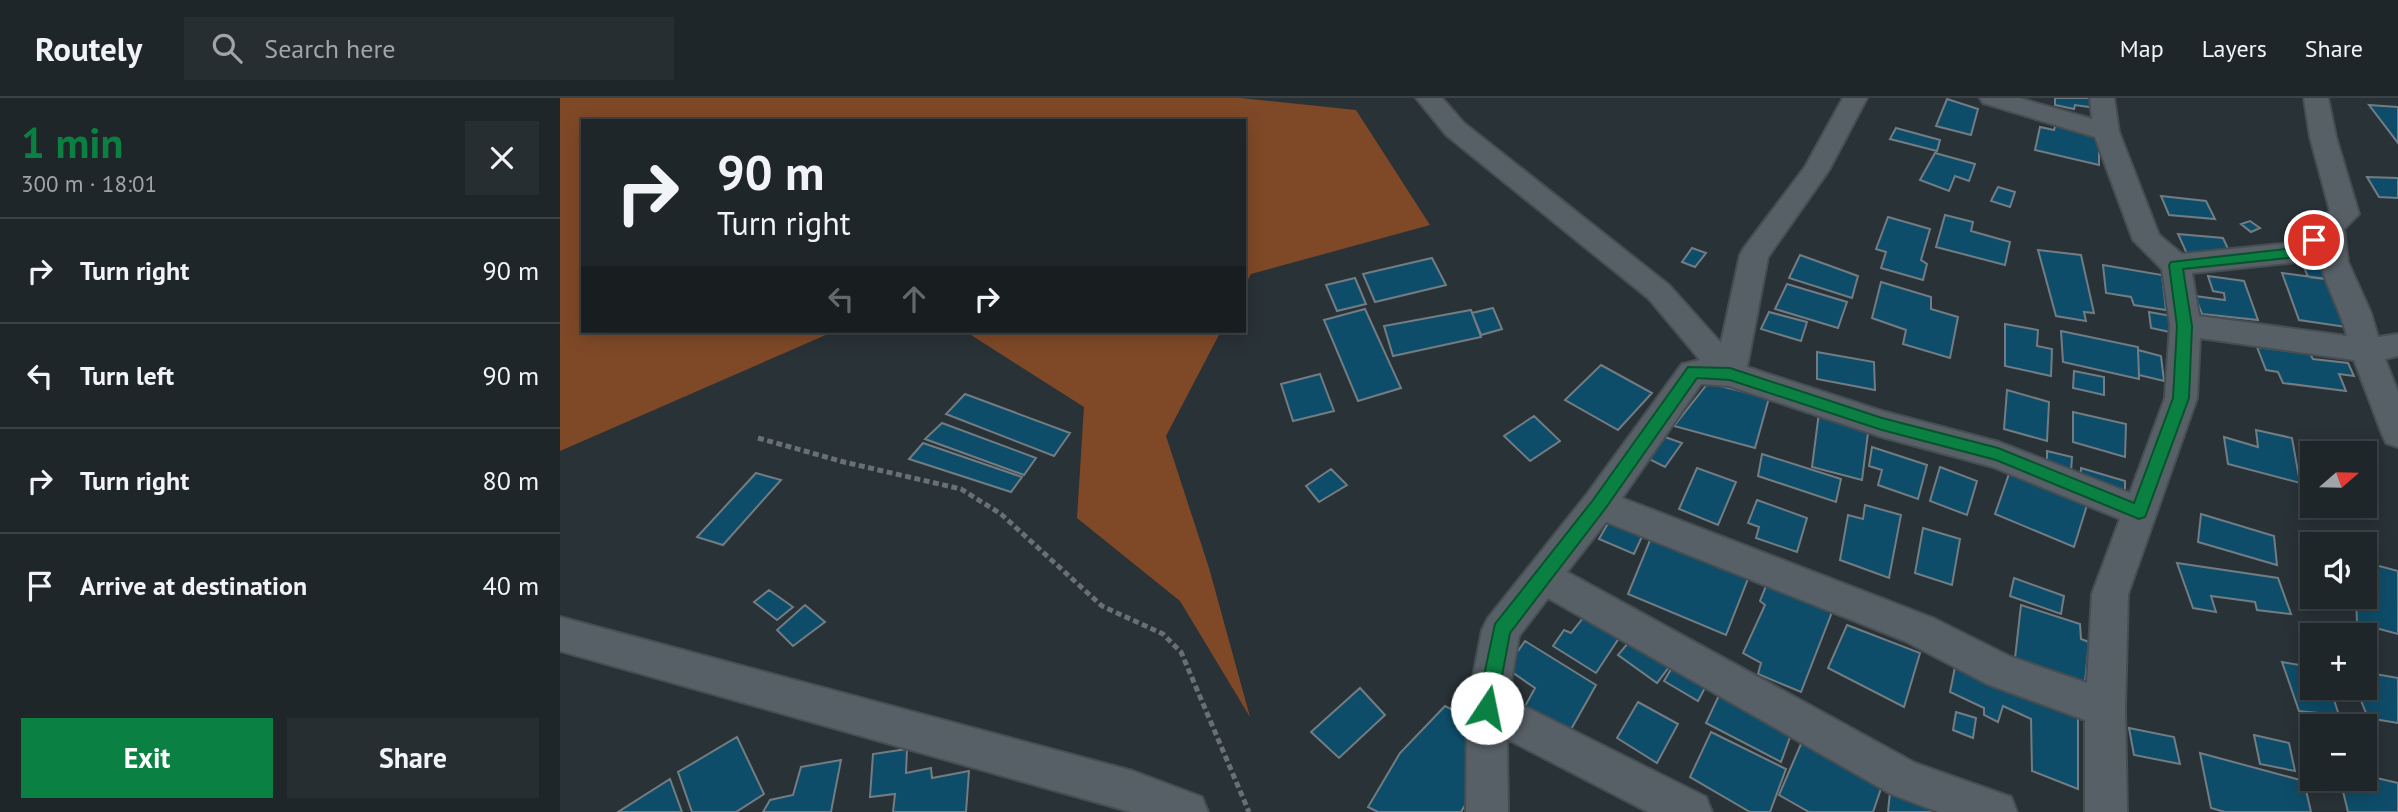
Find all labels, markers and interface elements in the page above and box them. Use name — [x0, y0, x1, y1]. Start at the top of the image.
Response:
search box — [184, 17, 674, 80]
text: Routely — [35, 27, 142, 70]
icon: search — [208, 29, 246, 67]
text: Search here — [264, 32, 395, 65]
text: Map — [2120, 33, 2164, 64]
text: Layers — [2202, 33, 2267, 64]
text: Share — [2305, 33, 2363, 64]
text: 1 min — [21, 115, 123, 170]
button: close — [465, 121, 539, 195]
text: 90 m — [717, 140, 824, 204]
icon: right — [602, 147, 693, 238]
text: 300 m · 18:01 — [21, 169, 157, 198]
text: Turn right — [717, 202, 851, 244]
pin — [2284, 210, 2344, 270]
icon: arrive — [2295, 221, 2333, 259]
icon: right — [21, 252, 59, 290]
text: Turn right — [80, 254, 189, 287]
text: 90 m — [483, 254, 539, 287]
icon: left — [822, 280, 860, 318]
icon: ahead — [895, 280, 933, 318]
icon: right — [968, 280, 1006, 318]
icon: left — [21, 357, 59, 395]
text: Turn left — [80, 359, 174, 392]
text: 90 m — [483, 359, 539, 392]
north arrow — [2300, 441, 2376, 518]
map controls — [2300, 441, 2377, 791]
icon: right — [21, 462, 59, 500]
text: Turn right — [80, 464, 189, 497]
text: 80 m — [483, 464, 539, 497]
button: sound — [2300, 532, 2377, 609]
icon: arrive — [21, 567, 59, 605]
text: Arrive at destination — [80, 569, 307, 602]
text: 40 m — [483, 569, 539, 602]
button: + — [2300, 623, 2377, 700]
position arrow — [1450, 671, 1524, 745]
button: − — [2300, 714, 2377, 791]
button: Exit — [21, 718, 273, 798]
button: Share — [287, 718, 539, 798]

